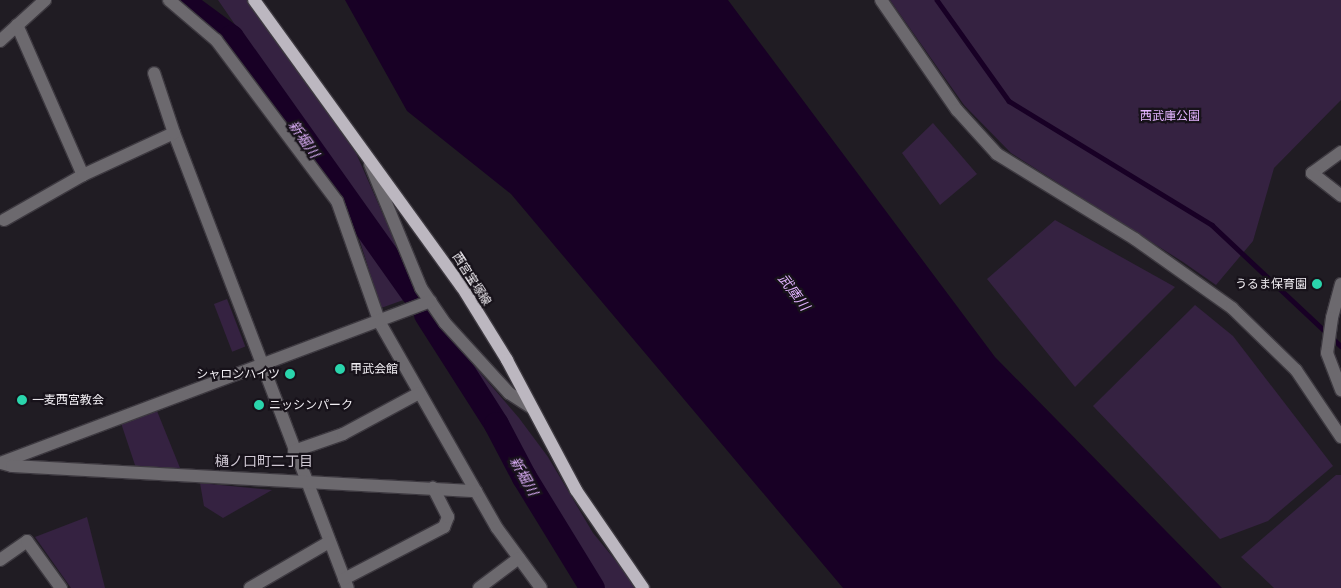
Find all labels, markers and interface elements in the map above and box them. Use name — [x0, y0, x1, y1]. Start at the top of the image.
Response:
park label: 西武庫公園 — [1140, 109, 1200, 123]
water label: 新堀川 — [285, 117, 323, 161]
street label: 西宮宝塚線 — [450, 250, 494, 308]
water label: 武庫川 — [775, 270, 813, 314]
place label: うるま保育園 — [1235, 277, 1307, 291]
marker: うるま保育園 — [1311, 278, 1323, 290]
place label: 甲武会館 — [350, 362, 398, 376]
marker: 甲武会館 — [334, 363, 346, 375]
place label: シャロンハイツ — [196, 367, 280, 381]
marker: シャロンハイツ — [284, 368, 296, 380]
place label: 一麦西宮教会 — [32, 393, 104, 407]
marker: 一麦西宮教会 — [16, 394, 28, 406]
place label: ニッシンパーク — [269, 398, 353, 412]
marker: ニッシンパーク — [253, 399, 265, 411]
district label: 樋ノ口町二丁目 — [215, 453, 313, 469]
water label: 新堀川 — [506, 454, 542, 498]

